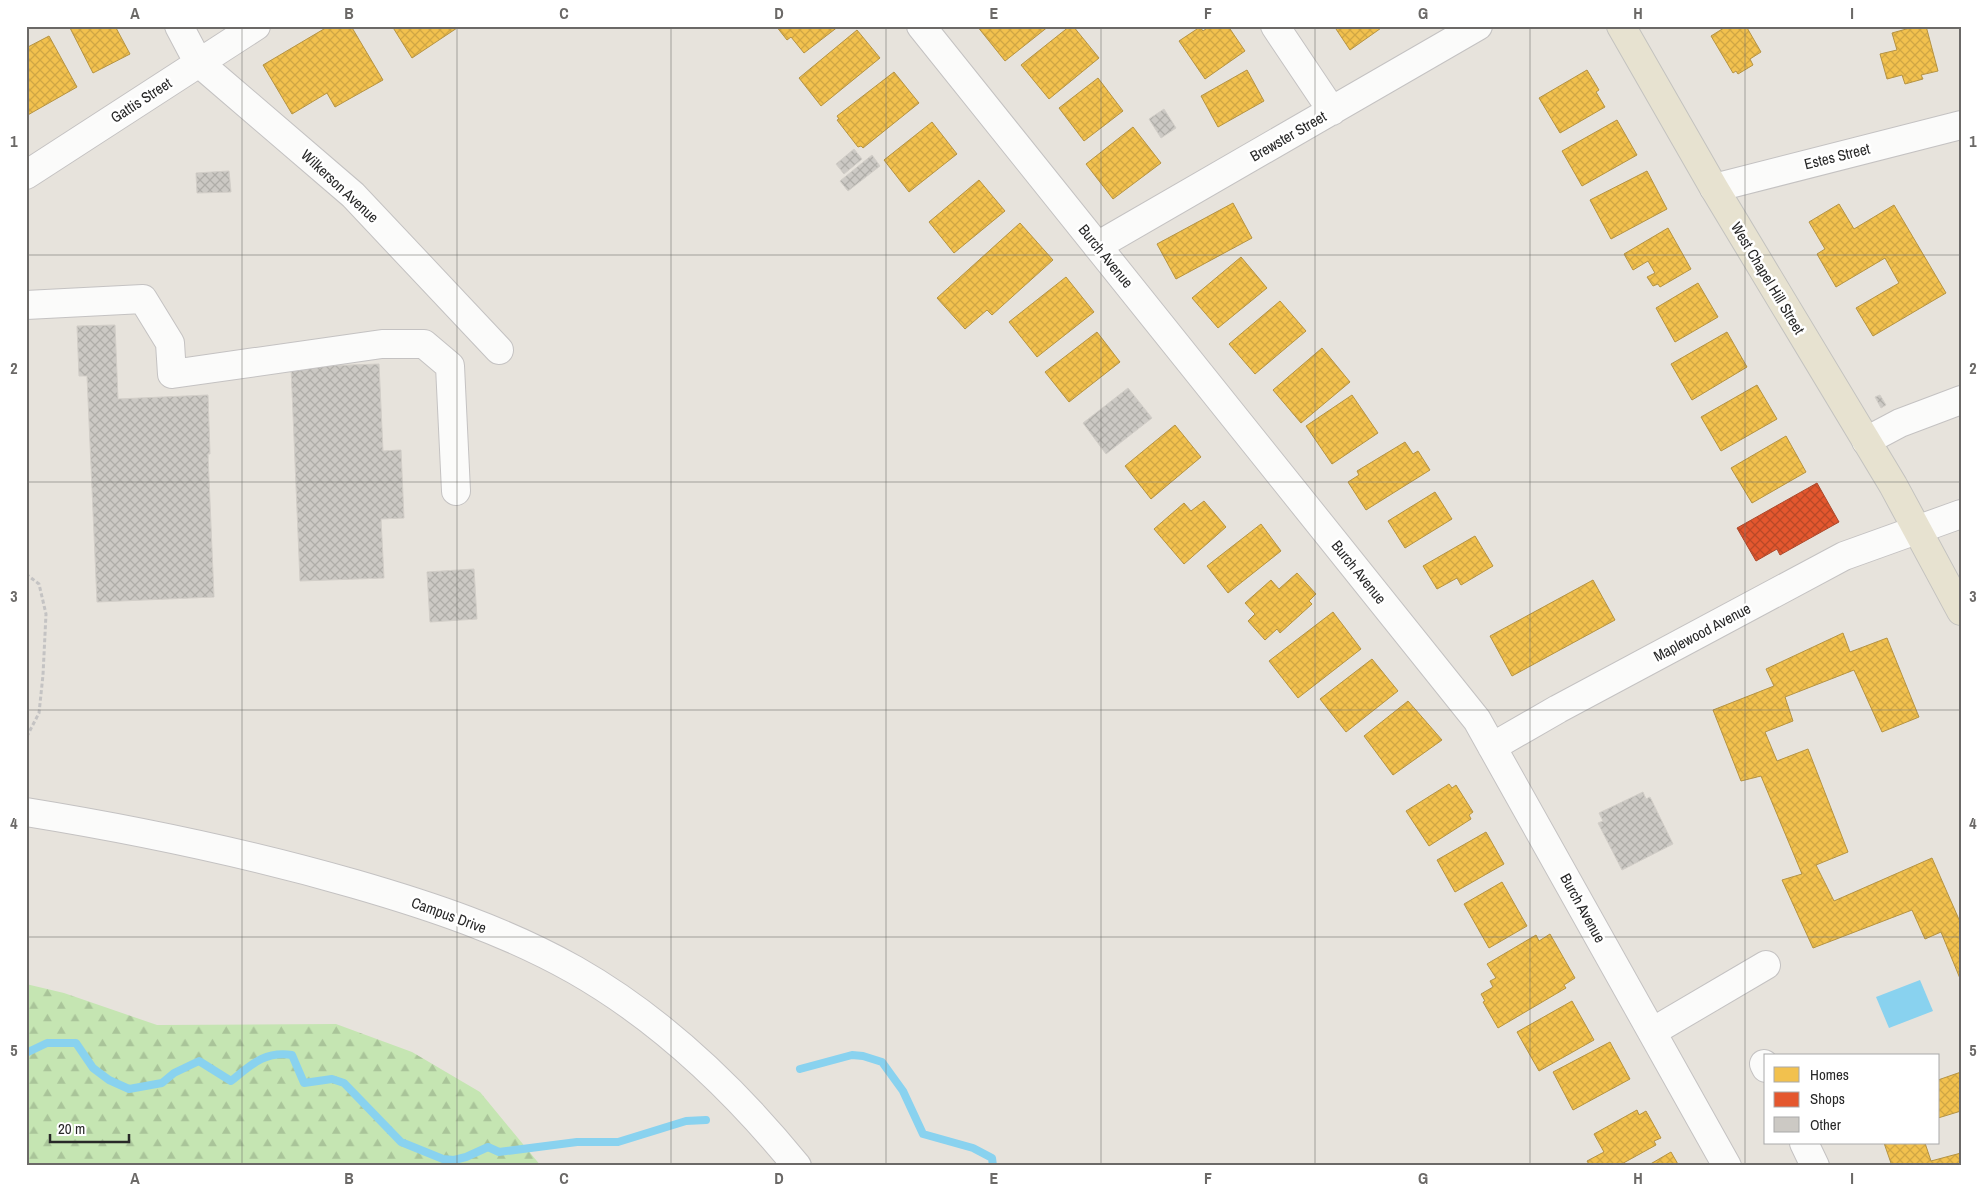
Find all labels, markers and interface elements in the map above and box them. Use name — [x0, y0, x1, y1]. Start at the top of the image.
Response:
text: A — [130, 2, 140, 24]
text: B — [344, 2, 354, 24]
text: C — [559, 2, 569, 24]
text: D — [774, 2, 784, 24]
text: E — [990, 2, 999, 24]
text: F — [1204, 2, 1212, 24]
text: G — [1418, 2, 1428, 24]
text: H — [1633, 2, 1643, 24]
text: I — [1850, 2, 1854, 24]
street label: Gattis Street — [106, 72, 176, 128]
street label: Brewster Street — [1246, 105, 1330, 166]
text: 1 — [10, 130, 18, 152]
text: 1 — [1969, 130, 1977, 152]
street label: Estes Street — [1802, 138, 1873, 174]
street label: Wilkerson Avenue — [297, 145, 383, 228]
street label: West Chapel Hill Street — [1726, 218, 1810, 339]
street label: Burch Avenue — [1074, 220, 1138, 292]
text: 2 — [10, 357, 18, 379]
text: 2 — [1969, 357, 1977, 379]
street label: Burch Avenue — [1327, 536, 1391, 608]
text: 3 — [10, 585, 18, 607]
text: 3 — [1969, 585, 1977, 607]
street label: Maplewood Avenue — [1650, 598, 1754, 666]
text: 4 — [10, 812, 18, 834]
text: 4 — [1969, 812, 1977, 834]
street label: Burch Avenue — [1555, 870, 1611, 947]
street label: Campus Drive — [408, 892, 490, 938]
text: 5 — [10, 1039, 18, 1061]
text: 5 — [1969, 1039, 1977, 1061]
legend — [1764, 1054, 1940, 1144]
text: Homes — [1810, 1064, 1849, 1085]
text: Shops — [1810, 1088, 1845, 1109]
scale bar — [50, 1112, 129, 1144]
text: Other — [1810, 1114, 1841, 1135]
text: 20 m — [58, 1118, 85, 1139]
text: A — [130, 1167, 140, 1189]
text: B — [344, 1167, 354, 1189]
text: C — [559, 1167, 569, 1189]
text: D — [774, 1167, 784, 1189]
text: E — [990, 1167, 999, 1189]
text: F — [1204, 1167, 1212, 1189]
text: G — [1418, 1167, 1428, 1189]
text: H — [1633, 1167, 1643, 1189]
text: I — [1850, 1167, 1854, 1189]

